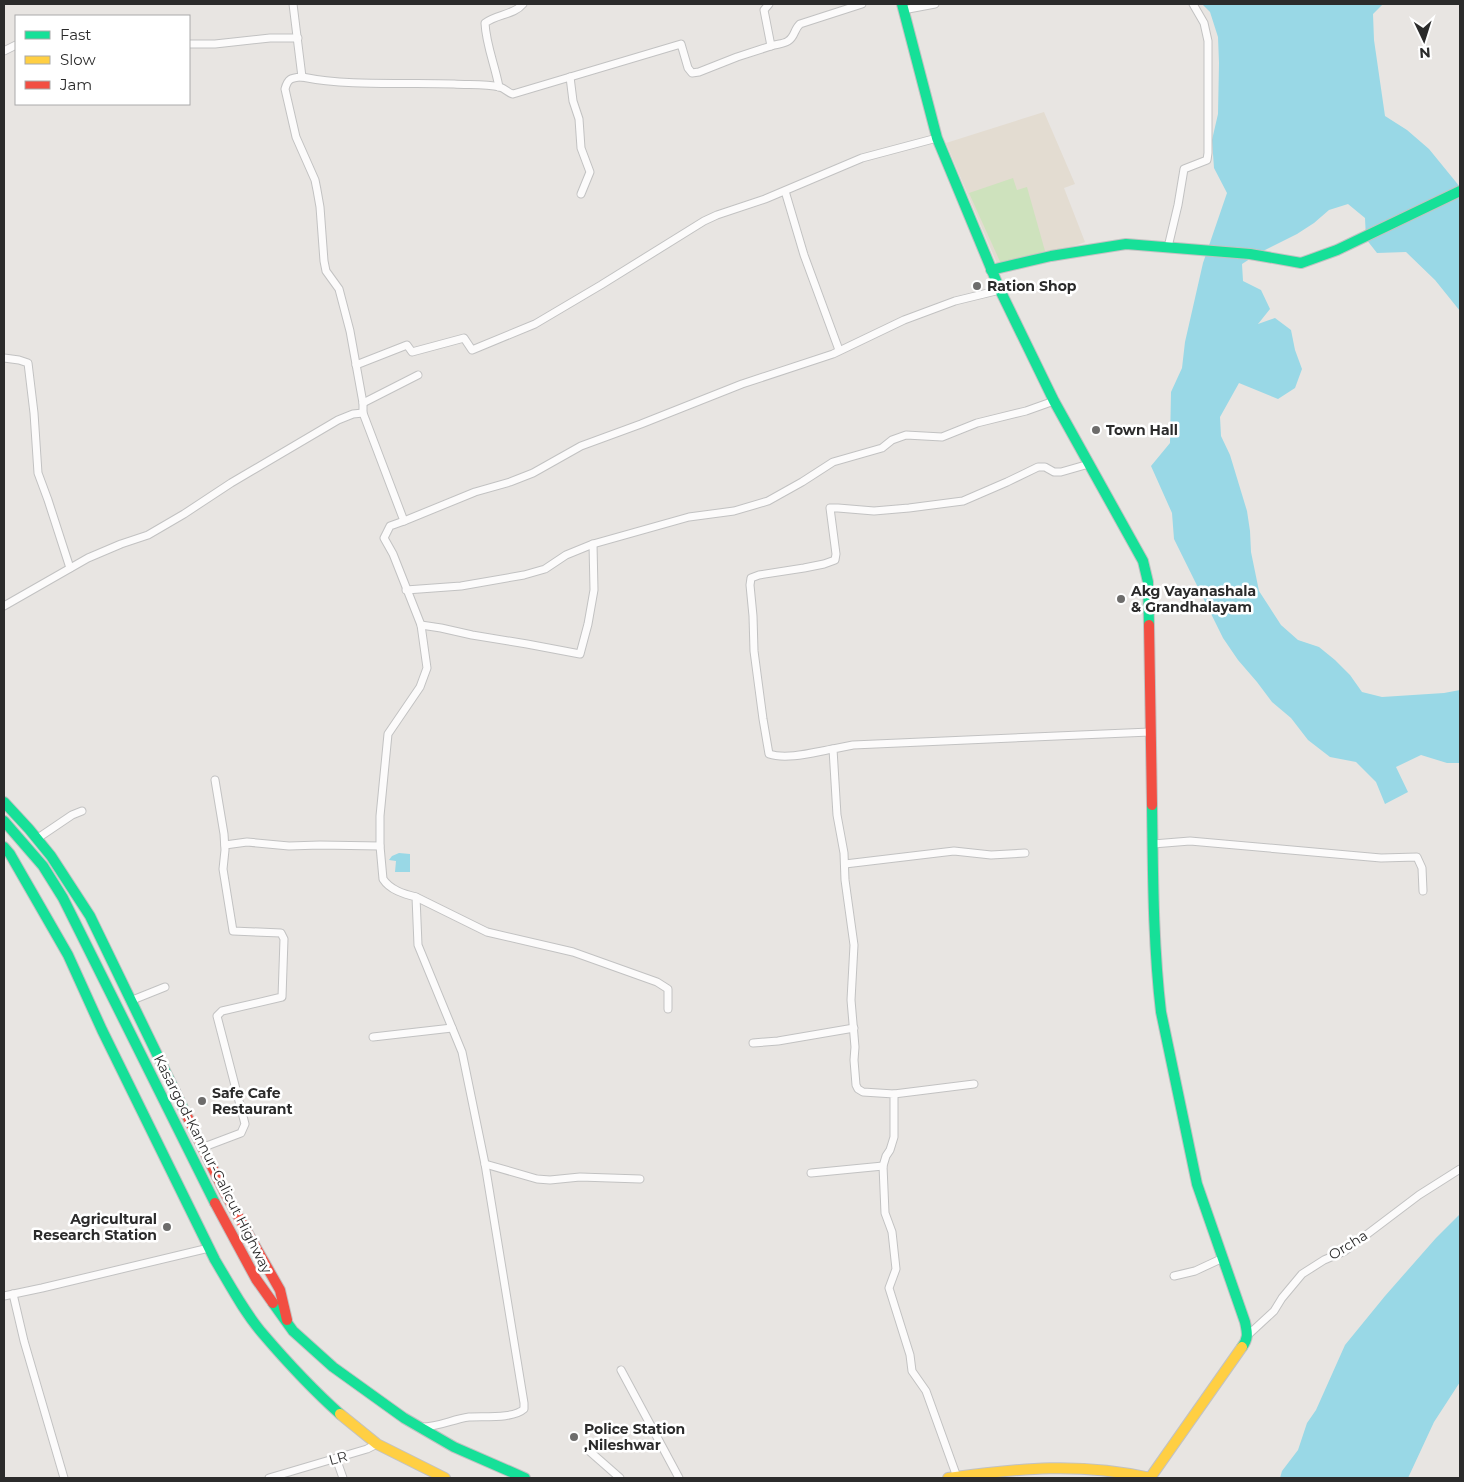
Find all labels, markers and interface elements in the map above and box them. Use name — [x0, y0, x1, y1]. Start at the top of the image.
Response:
legend — [15, 15, 190, 105]
north arrow — [1399, 15, 1449, 65]
text: Fast — [60, 25, 91, 44]
text: N — [1419, 44, 1431, 62]
text: Slow — [60, 50, 96, 69]
text: Jam — [59, 75, 92, 94]
place label: Ration Shop — [987, 277, 1077, 295]
marker: Ration Shop — [971, 280, 983, 292]
place label: Town Hall — [1106, 421, 1178, 439]
marker: Town Hall — [1090, 424, 1102, 436]
place label: Akg Vayanashala & Grandhalayam — [1130, 582, 1256, 616]
marker: Akg Vayanashala & Grandhalayam — [1115, 593, 1127, 605]
street label: Kasargod-Kannur-Calicut Highway — [150, 1052, 276, 1277]
place label: Safe Cafe Restaurant — [212, 1084, 293, 1118]
marker: Safe Cafe Restaurant — [196, 1095, 208, 1107]
place label: Agricultural Research Station — [33, 1210, 157, 1244]
marker: Agricultural Research Station — [161, 1221, 173, 1233]
street label: Orcha — [1325, 1226, 1371, 1264]
place label: Police Station ,Nileshwar — [584, 1420, 685, 1454]
marker: Police Station ,Nileshwar — [568, 1431, 580, 1443]
street label: LR — [327, 1447, 349, 1469]

